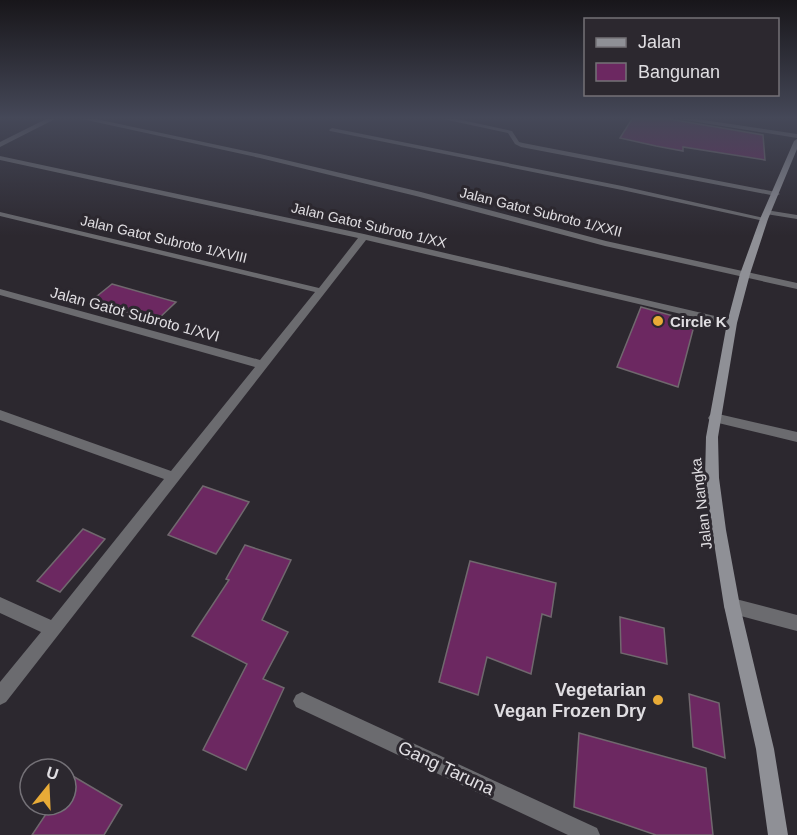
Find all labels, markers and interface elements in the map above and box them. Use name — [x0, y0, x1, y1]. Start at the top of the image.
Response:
legend — [584, 18, 779, 96]
text: Jalan — [638, 32, 681, 52]
text: Bangunan — [638, 62, 720, 82]
street label: Jalan Gatot Subroto 1/XXII — [458, 184, 624, 240]
street label: Jalan Gatot Subroto 1/XX — [290, 199, 449, 251]
street label: Jalan Gatot Subroto 1/XVIII — [79, 212, 249, 266]
street label: Jalan Gatot Subroto 1/XVI — [49, 283, 221, 345]
place label: Circle K — [670, 313, 727, 330]
marker: Circle K — [651, 314, 665, 328]
street label: Jalan Nangka — [687, 457, 715, 551]
place label: Vegetarian Vegan Frozen Dry — [494, 680, 646, 721]
marker: Vegetarian Vegan Frozen Dry — [651, 693, 665, 707]
street label: Gang Taruna — [395, 737, 498, 799]
north arrow — [18, 757, 78, 817]
text: U — [44, 763, 61, 783]

